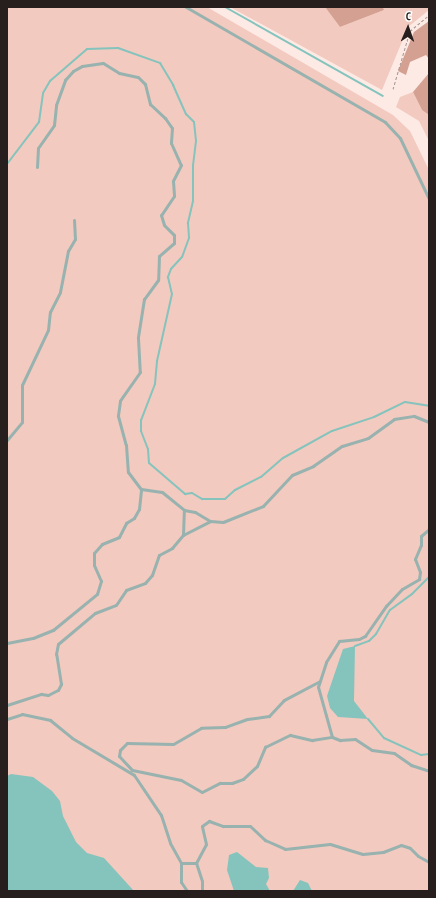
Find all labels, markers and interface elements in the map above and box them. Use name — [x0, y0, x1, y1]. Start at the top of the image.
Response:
north arrow — [388, 8, 428, 48]
text: С — [406, 9, 411, 23]

